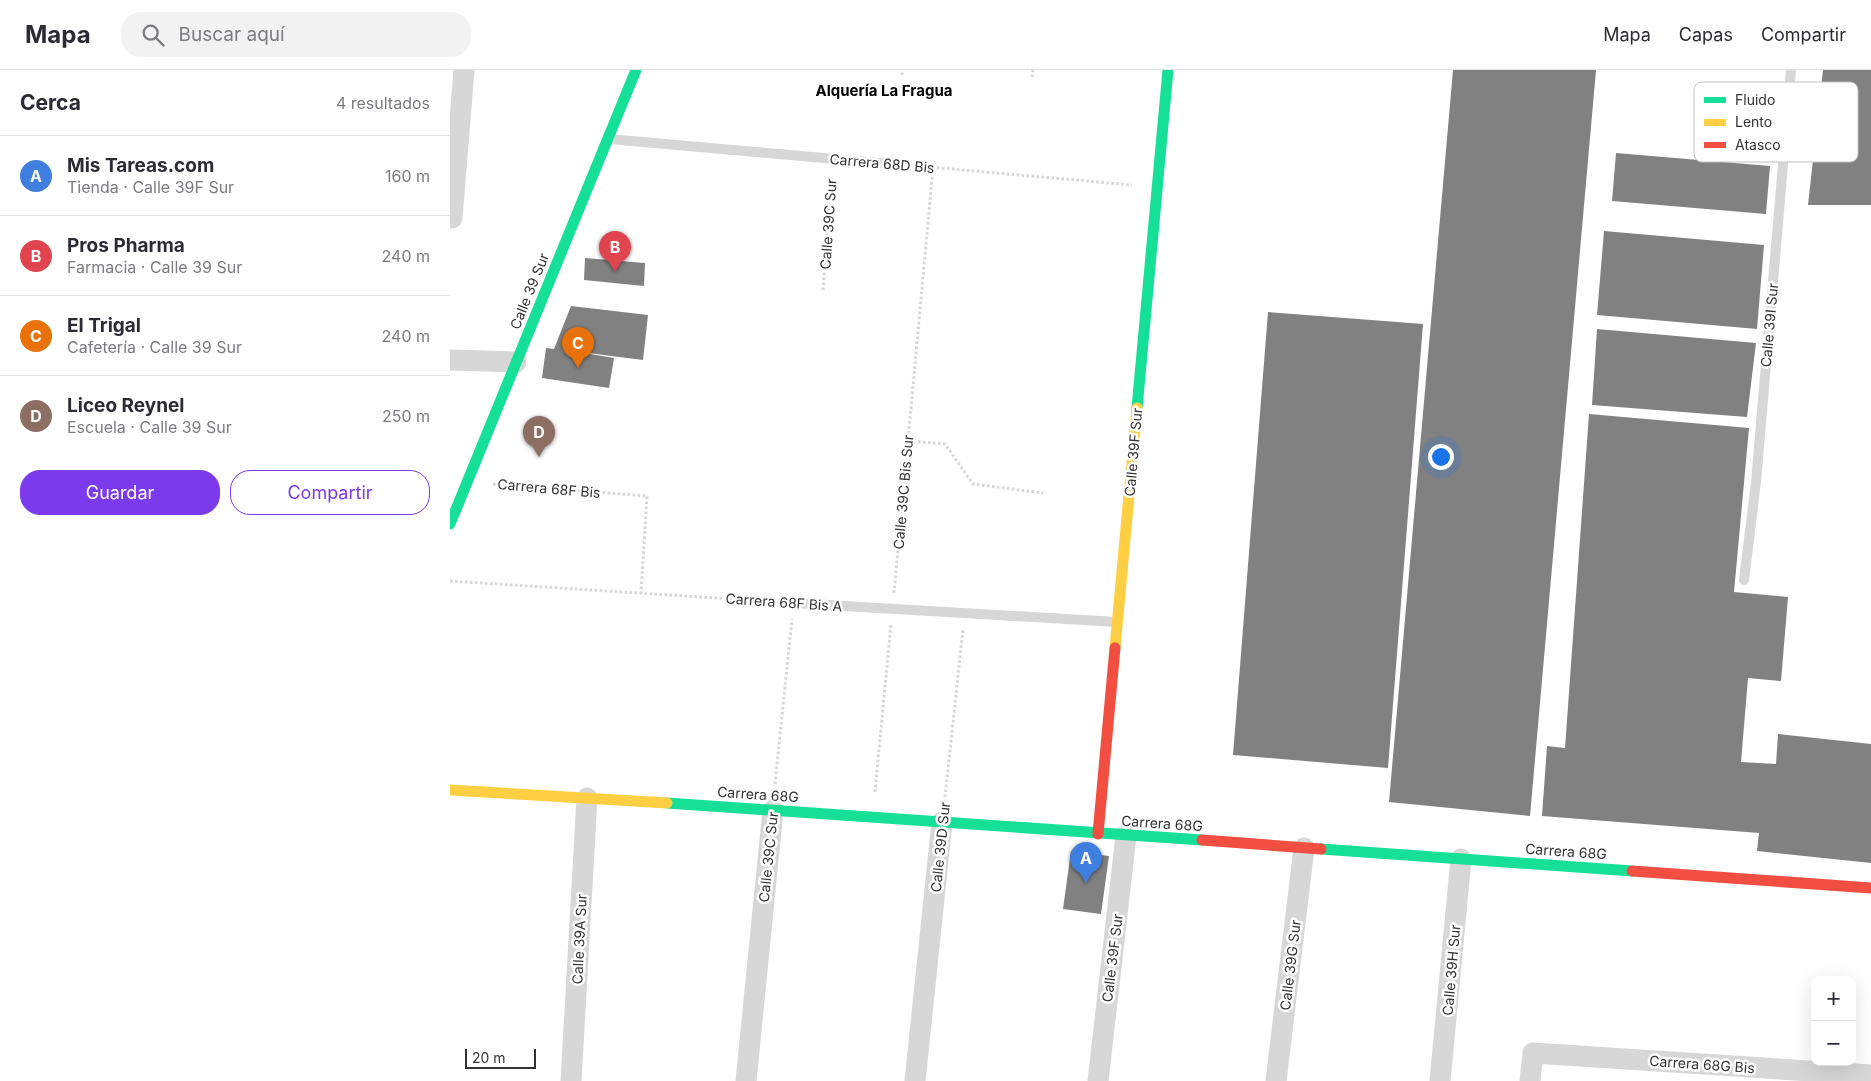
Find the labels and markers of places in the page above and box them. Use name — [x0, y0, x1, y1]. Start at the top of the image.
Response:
pin: B — [599, 231, 631, 272]
pin: C — [562, 327, 594, 368]
pin: D — [523, 416, 555, 457]
pin: A — [1070, 842, 1102, 883]

